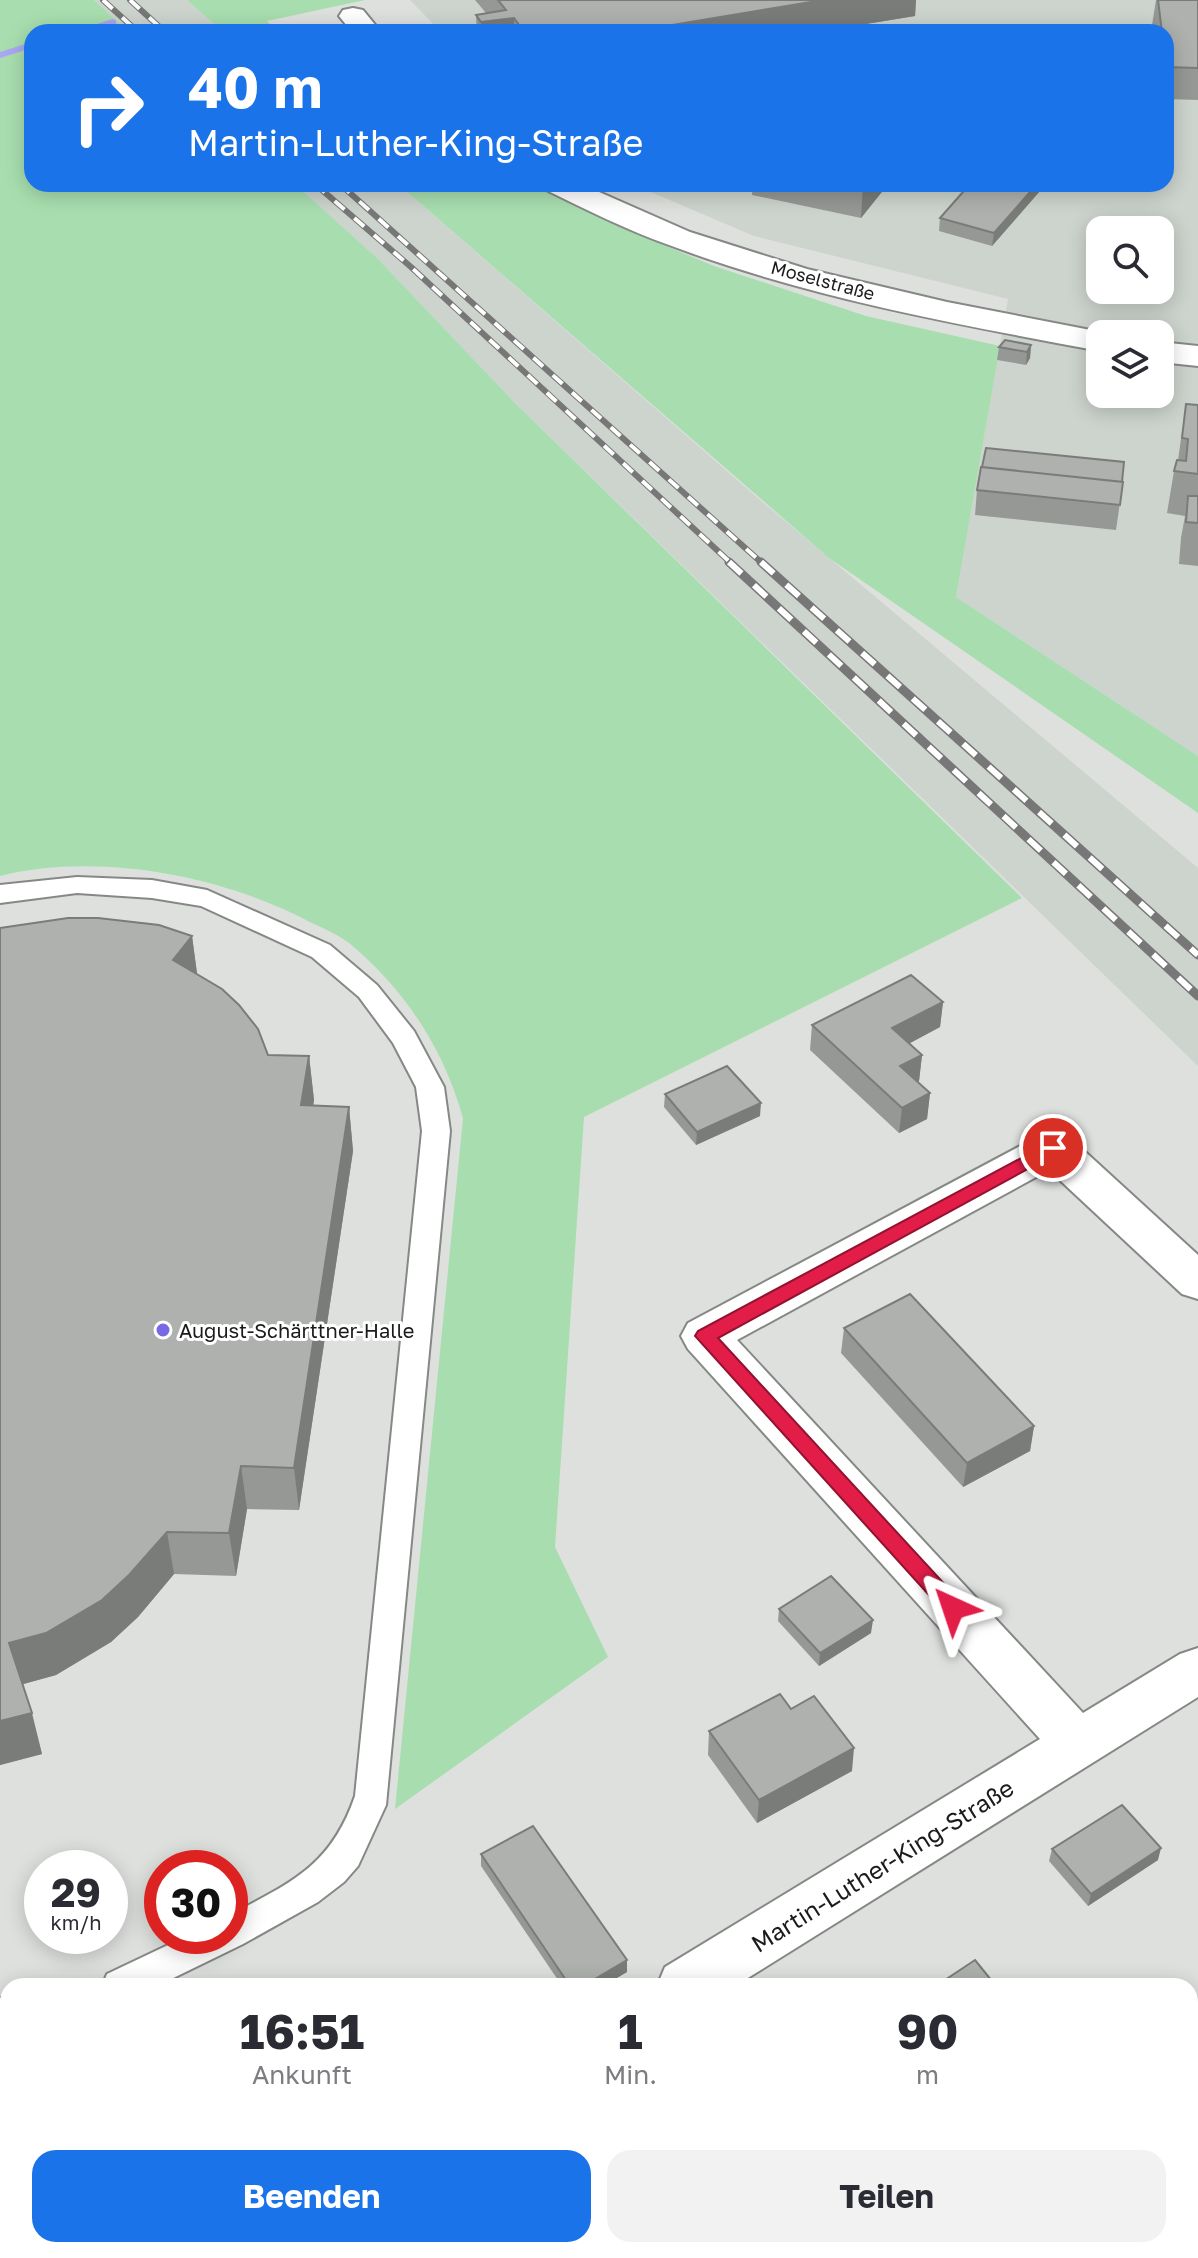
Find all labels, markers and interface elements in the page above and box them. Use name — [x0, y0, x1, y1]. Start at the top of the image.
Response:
text: 40 m — [188, 53, 322, 120]
icon: right — [56, 56, 160, 160]
text: Martin-Luther-King-Straße — [188, 121, 643, 164]
map controls — [1086, 216, 1174, 408]
button: search — [1086, 216, 1174, 304]
street label: Moselstraße — [769, 256, 877, 304]
button: layers — [1086, 320, 1174, 408]
pin — [1019, 1114, 1087, 1182]
icon: arrive — [1031, 1126, 1075, 1170]
place label: August-Schärttner-Halle — [179, 1318, 414, 1342]
marker: August-Schärttner-Halle — [154, 1321, 172, 1339]
position arrow — [911, 1566, 995, 1650]
street label: Martin-Luther-King-Straße — [746, 1772, 1018, 1958]
speed limit sign: 30 — [144, 1850, 248, 1954]
text: 29 — [51, 1868, 101, 1916]
text: km/h — [51, 1910, 101, 1934]
text: 16:51 — [240, 2002, 364, 2060]
text: 1 — [618, 2002, 643, 2060]
text: 90 — [897, 2002, 958, 2060]
text: Ankunft — [252, 2059, 352, 2090]
text: Min. — [604, 2059, 657, 2090]
text: m — [916, 2059, 939, 2090]
button: Beenden — [32, 2150, 591, 2242]
button: Teilen — [607, 2150, 1166, 2242]

